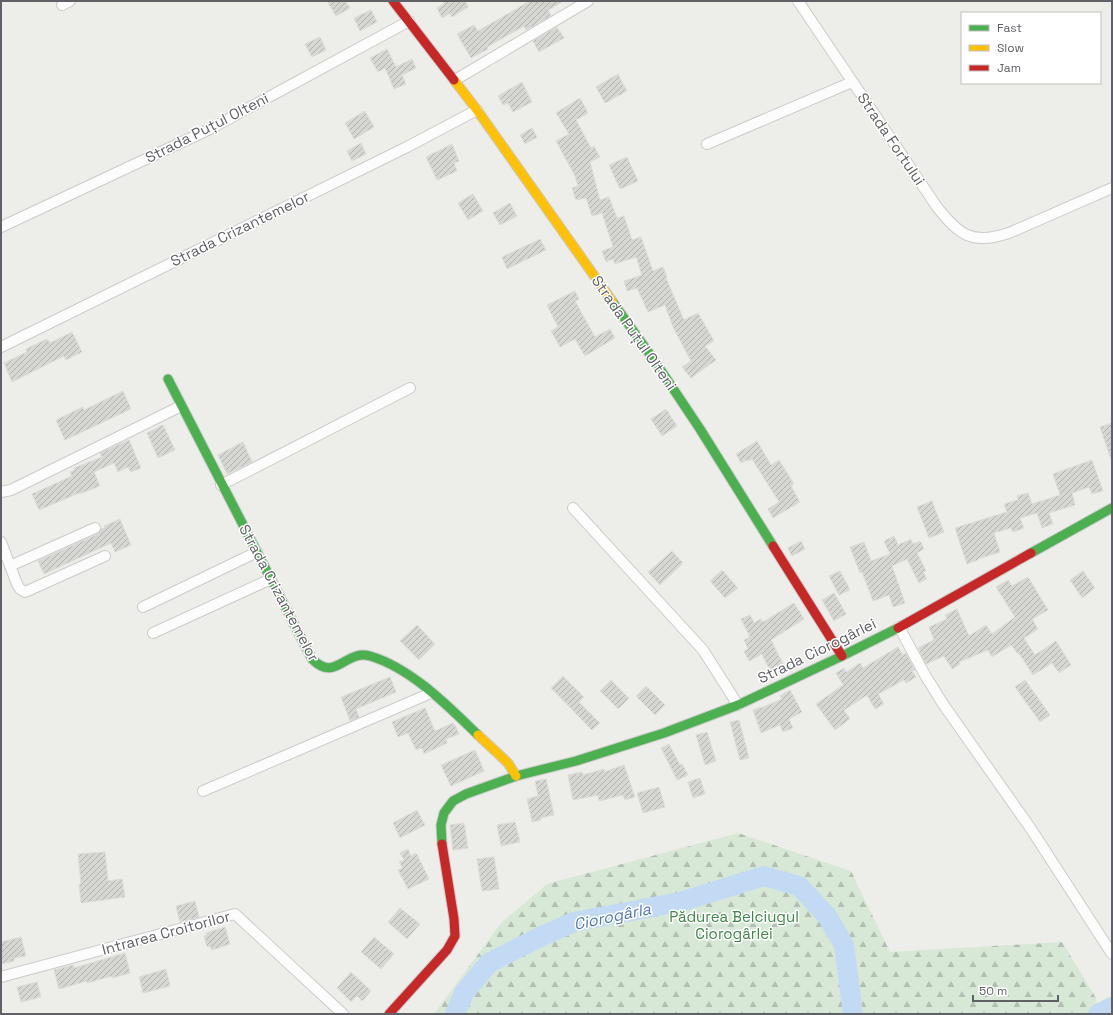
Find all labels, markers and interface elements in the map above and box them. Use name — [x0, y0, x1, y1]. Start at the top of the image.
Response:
legend — [961, 12, 1101, 84]
text: Fast — [997, 20, 1022, 36]
text: Slow — [997, 40, 1024, 56]
text: Jam — [997, 60, 1021, 76]
street label: Strada Puțul Olteni — [142, 88, 272, 167]
street label: Strada Fortului — [853, 89, 929, 189]
street label: Strada Crizantemelor — [167, 186, 313, 270]
street label: Strada Puțul Olteni — [588, 272, 681, 394]
street label: Strada Crizantemelor — [235, 521, 324, 665]
street label: Strada Ciorogârlei — [754, 614, 879, 687]
water label: Ciorogârla — [572, 898, 653, 935]
street label: Intrarea Croitorilor — [100, 906, 232, 959]
park label: Pădurea Belciugul Ciorogârlei — [669, 907, 799, 943]
scale bar — [973, 977, 1058, 1003]
text: 50 m — [979, 983, 1007, 999]

